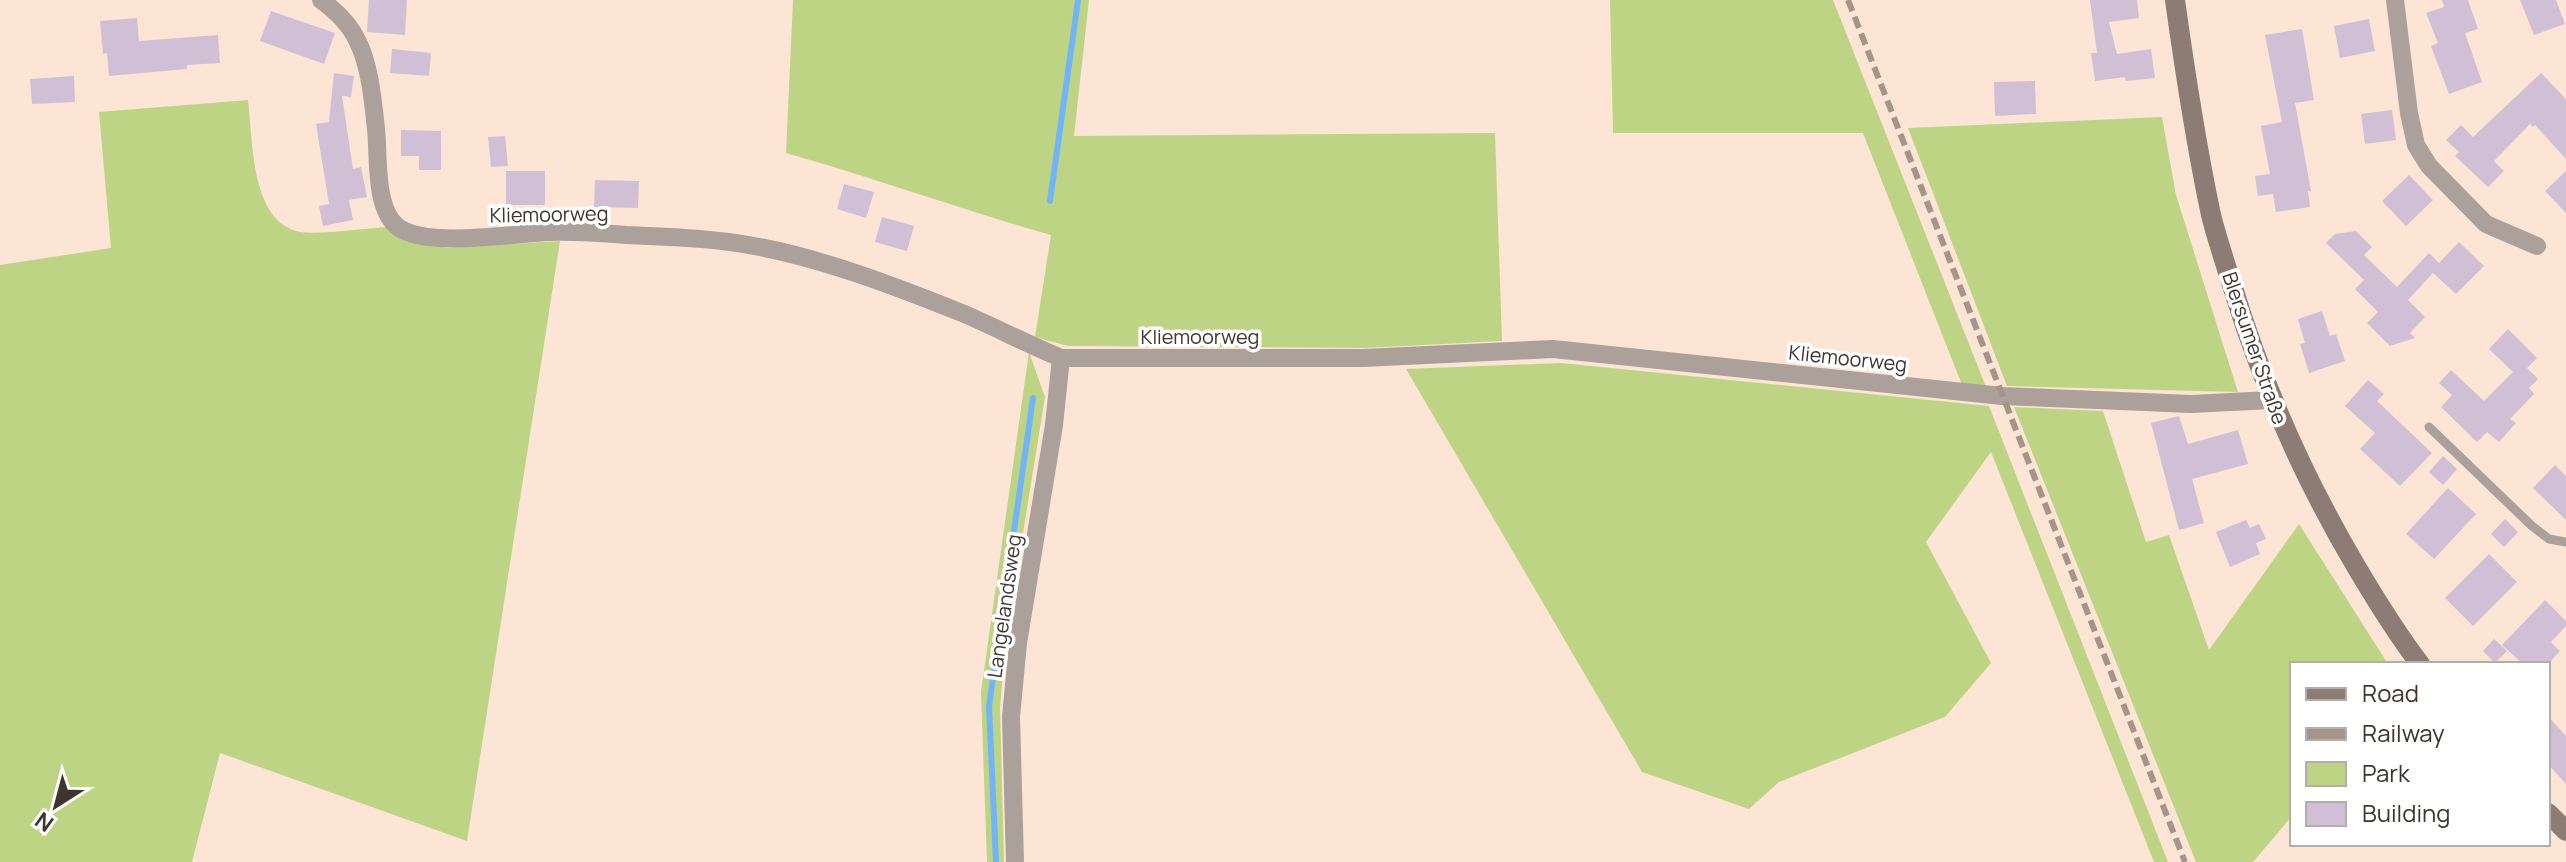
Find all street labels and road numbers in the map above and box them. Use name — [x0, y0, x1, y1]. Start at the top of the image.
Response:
street label: Kliemoorweg — [489, 199, 609, 229]
street label: Blersumer Straße — [2216, 268, 2294, 428]
street label: Kliemoorweg — [1141, 323, 1259, 350]
street label: Kliemoorweg — [1787, 338, 1909, 378]
street label: Langelandsweg — [981, 532, 1027, 680]

